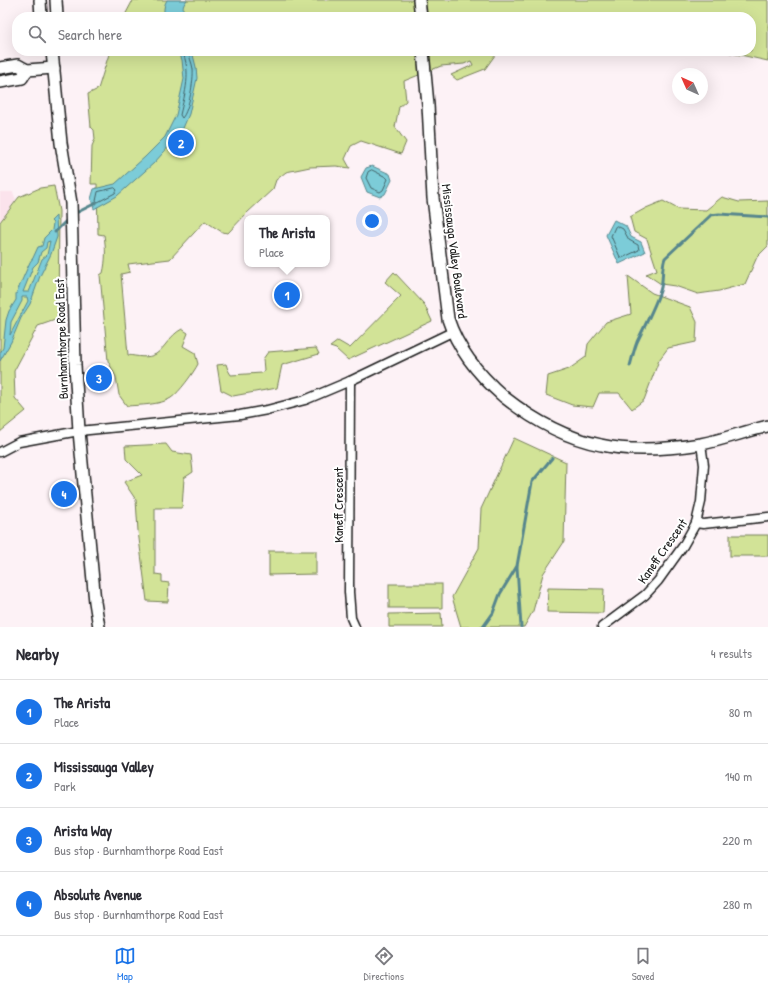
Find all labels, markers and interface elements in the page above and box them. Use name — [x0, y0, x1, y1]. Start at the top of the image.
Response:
search box — [12, 12, 756, 56]
icon: search — [26, 23, 48, 45]
text: Search here — [58, 24, 122, 45]
north arrow — [672, 68, 708, 104]
pin: 2 — [168, 128, 194, 158]
street label: Mississauga Valley Boulevard — [438, 183, 472, 319]
your location — [362, 211, 382, 231]
popup — [244, 215, 330, 267]
text: The Arista — [259, 222, 315, 243]
text: Place — [259, 243, 284, 261]
street label: Burnhamthorpe Road East — [50, 278, 72, 400]
pin: 1 — [274, 280, 300, 310]
pin: 3 — [86, 363, 112, 393]
street label: Kaneff Crescent — [329, 467, 347, 543]
pin: 4 — [51, 479, 77, 509]
street label: Kaneff Crescent — [633, 514, 691, 587]
text: Nearby — [16, 642, 59, 665]
text: 4 results — [711, 644, 752, 662]
text: The Arista — [54, 692, 110, 713]
text: 1 — [27, 703, 31, 721]
text: 80 m — [729, 703, 752, 721]
text: Place — [54, 713, 79, 731]
text: Mississauga Valley — [54, 756, 154, 777]
text: 2 — [26, 767, 32, 785]
text: 140 m — [725, 767, 752, 785]
text: Park — [54, 777, 76, 795]
text: Arista Way — [54, 820, 112, 841]
text: 3 — [26, 831, 32, 849]
text: 220 m — [722, 831, 752, 849]
text: Bus stop · Burnhamthorpe Road East — [54, 841, 223, 859]
text: Absolute Avenue — [54, 884, 142, 905]
text: 4 — [27, 895, 31, 913]
text: 280 m — [723, 895, 752, 913]
text: Bus stop · Burnhamthorpe Road East — [54, 905, 223, 923]
tab: Map — [114, 945, 136, 983]
tab: Directions — [364, 945, 404, 983]
tab: Saved — [632, 945, 654, 983]

